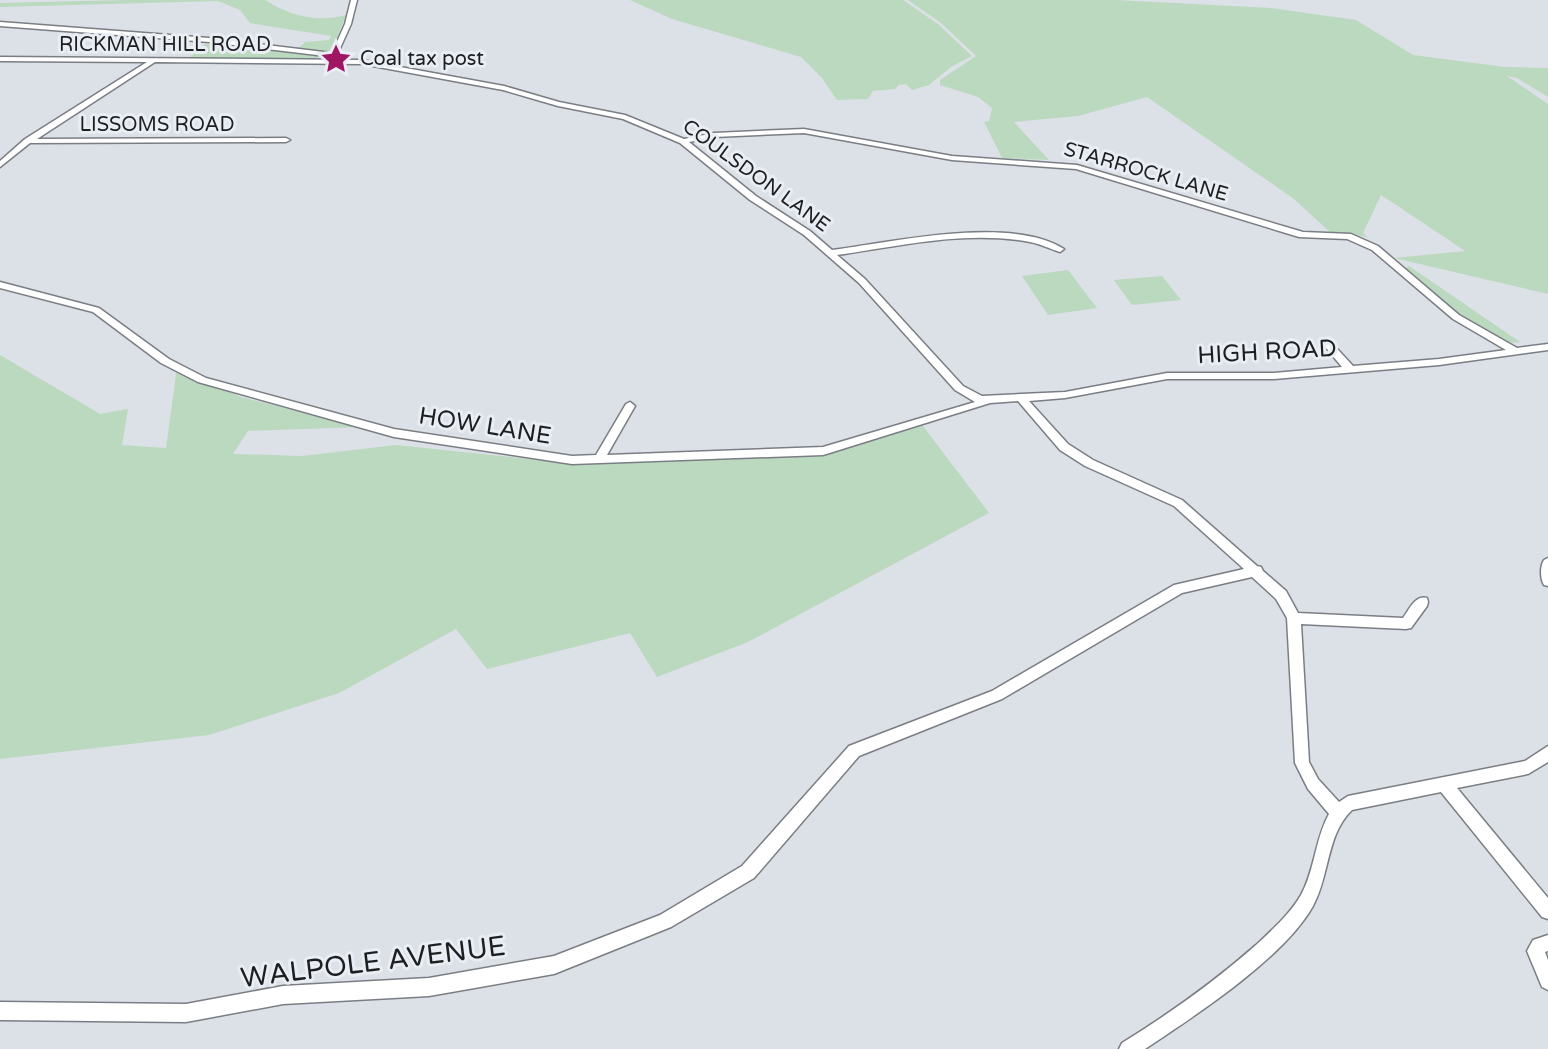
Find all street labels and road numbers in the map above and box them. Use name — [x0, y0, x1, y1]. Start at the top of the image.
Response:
street label: RICKMAN HILL ROAD — [59, 33, 271, 57]
street label: LISSOMS ROAD — [79, 113, 235, 137]
street label: COULSDON LANE — [678, 115, 834, 237]
street label: STARROCK LANE — [1061, 137, 1231, 207]
street label: HIGH ROAD — [1197, 334, 1337, 370]
street label: HOW LANE — [417, 401, 553, 451]
street label: WALPOLE AVENUE — [239, 929, 507, 995]

